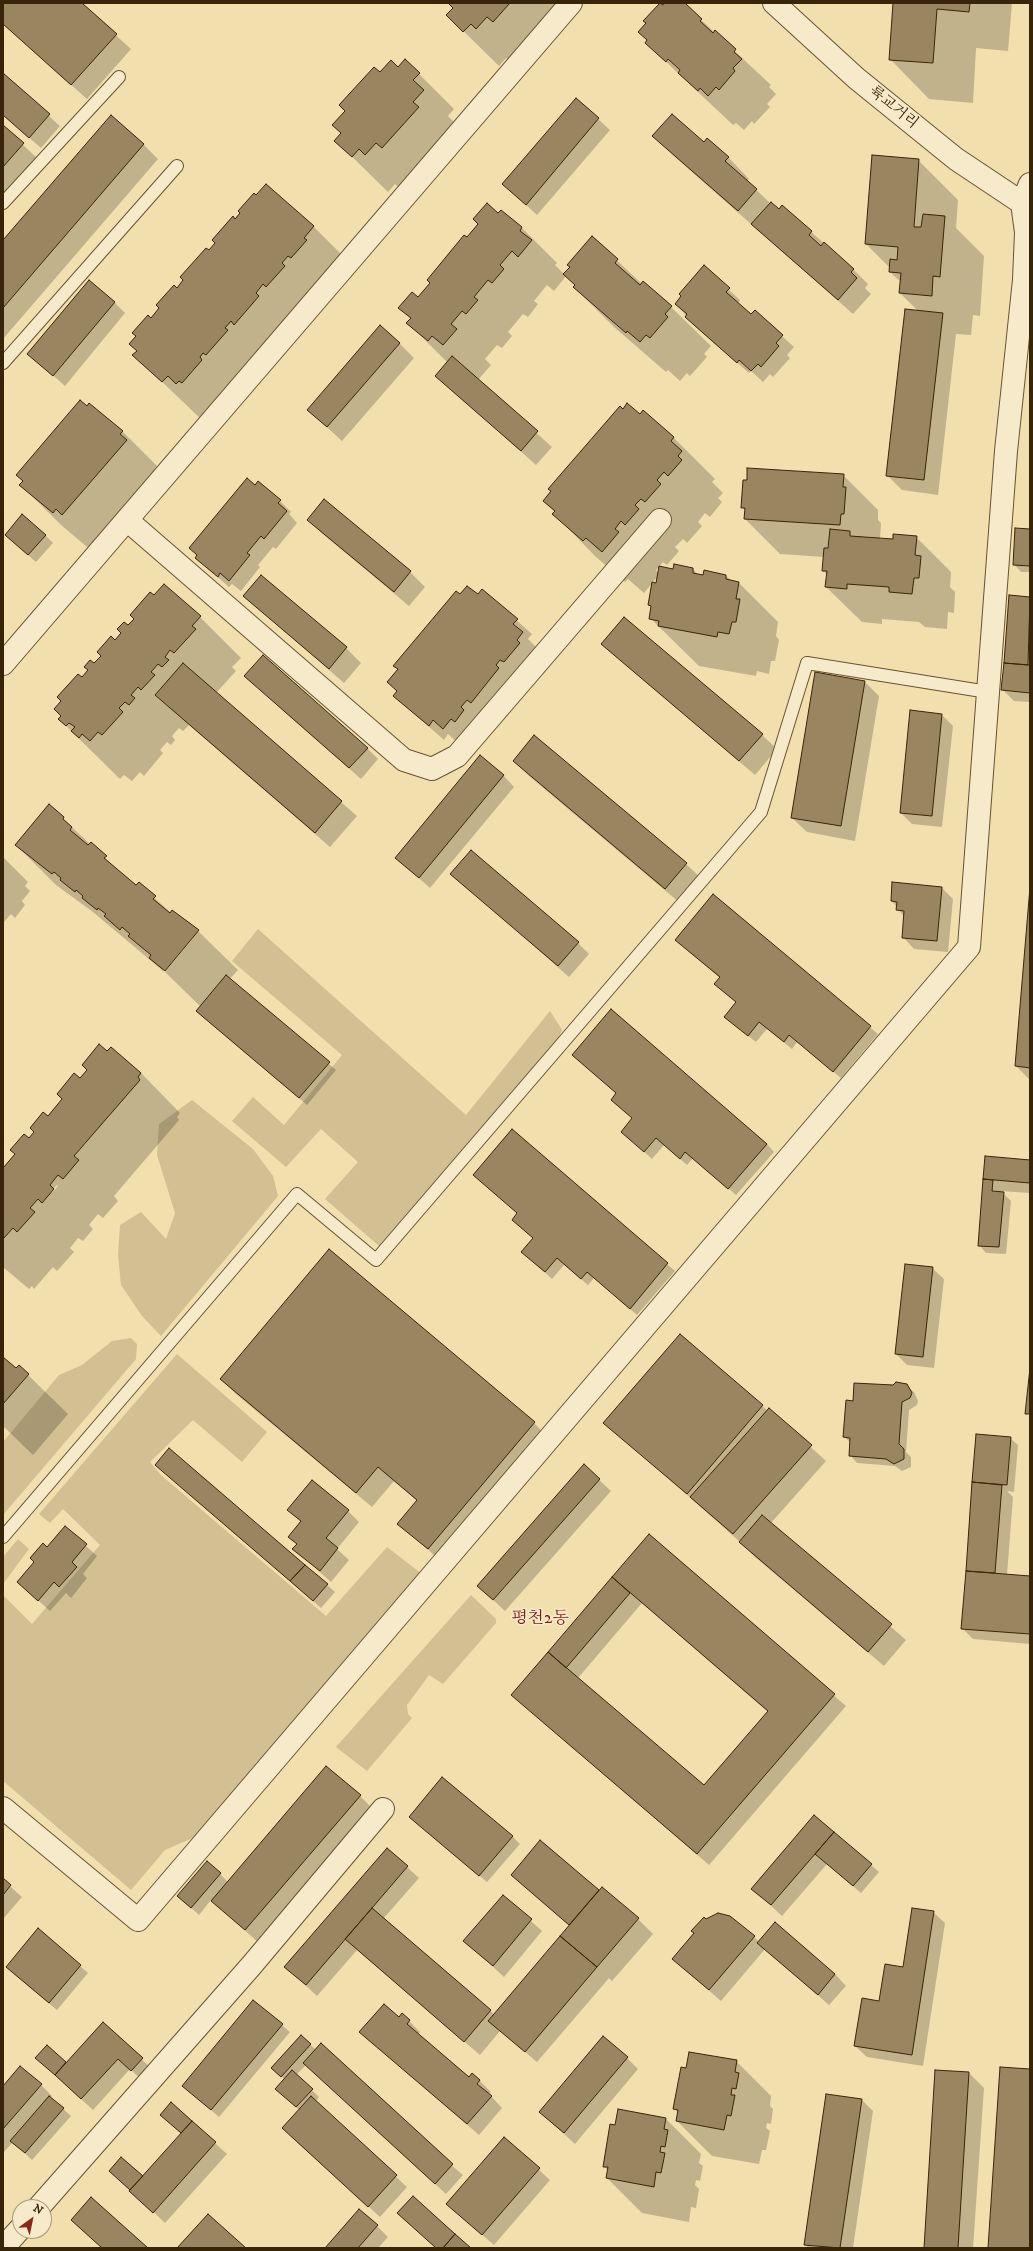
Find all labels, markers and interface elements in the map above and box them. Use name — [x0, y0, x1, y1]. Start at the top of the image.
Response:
street label: 륙교거리 — [865, 83, 921, 133]
district label: 평천2동 — [511, 1609, 569, 1629]
north arrow — [12, 2199, 52, 2239]
text: N — [30, 2201, 46, 2218]

